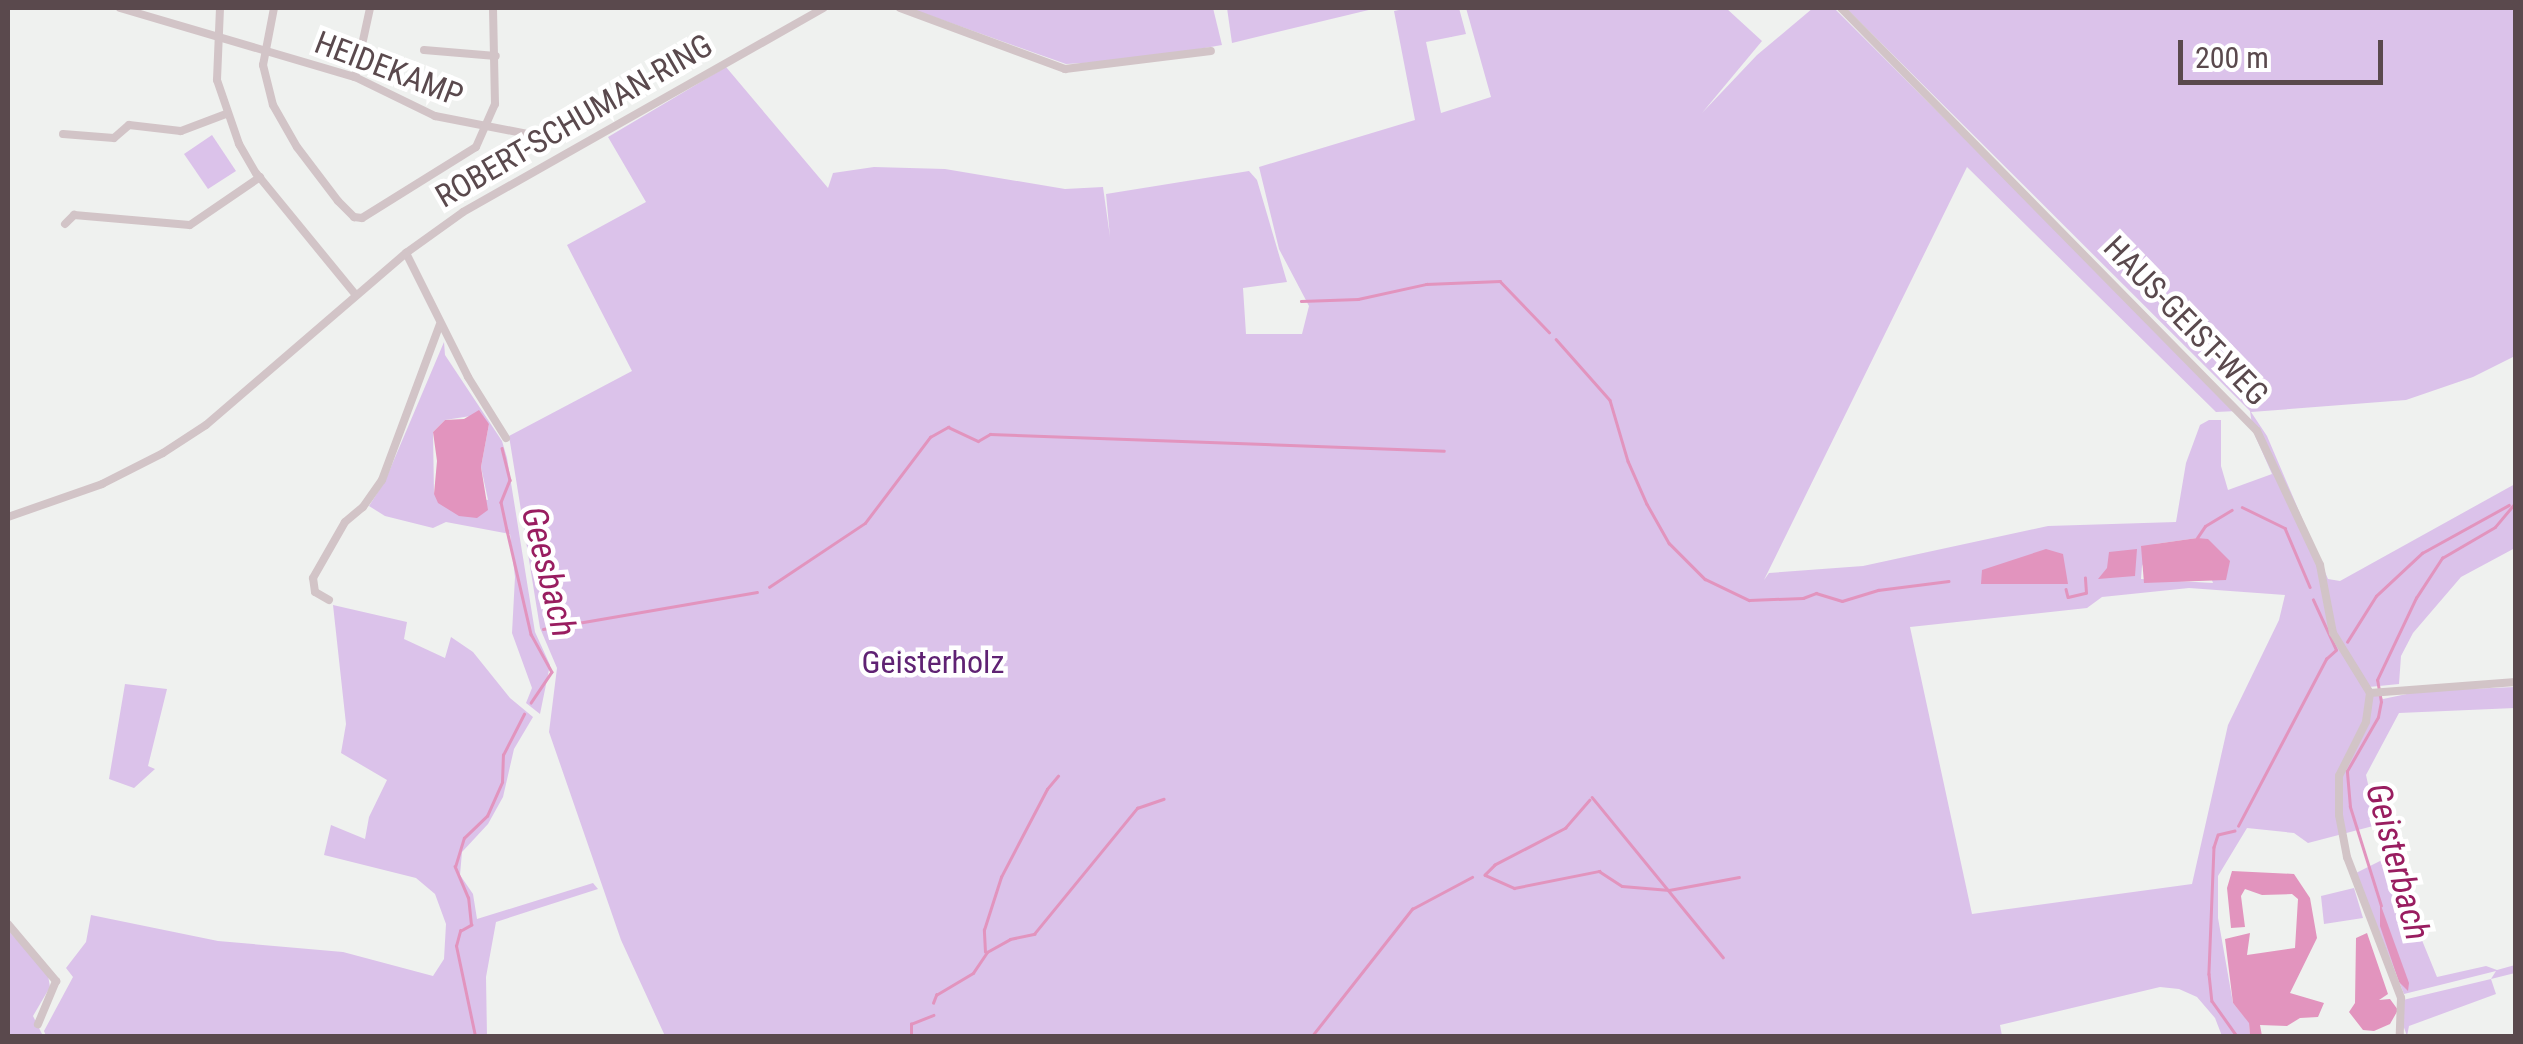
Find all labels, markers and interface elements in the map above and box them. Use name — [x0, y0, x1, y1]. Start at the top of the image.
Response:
scale bar — [2183, 20, 2388, 82]
street label: HEIDEKAMP — [309, 23, 469, 115]
street label: ROBERT-SCHUMAN-RING — [429, 26, 719, 216]
text: 200 m — [2195, 40, 2269, 75]
street label: HAUS-GEIST-WEG — [2096, 228, 2276, 414]
water label: Geesbach — [512, 503, 584, 641]
park label: Geisterholz — [862, 643, 1004, 681]
water label: Geisterbach — [2356, 779, 2438, 945]

